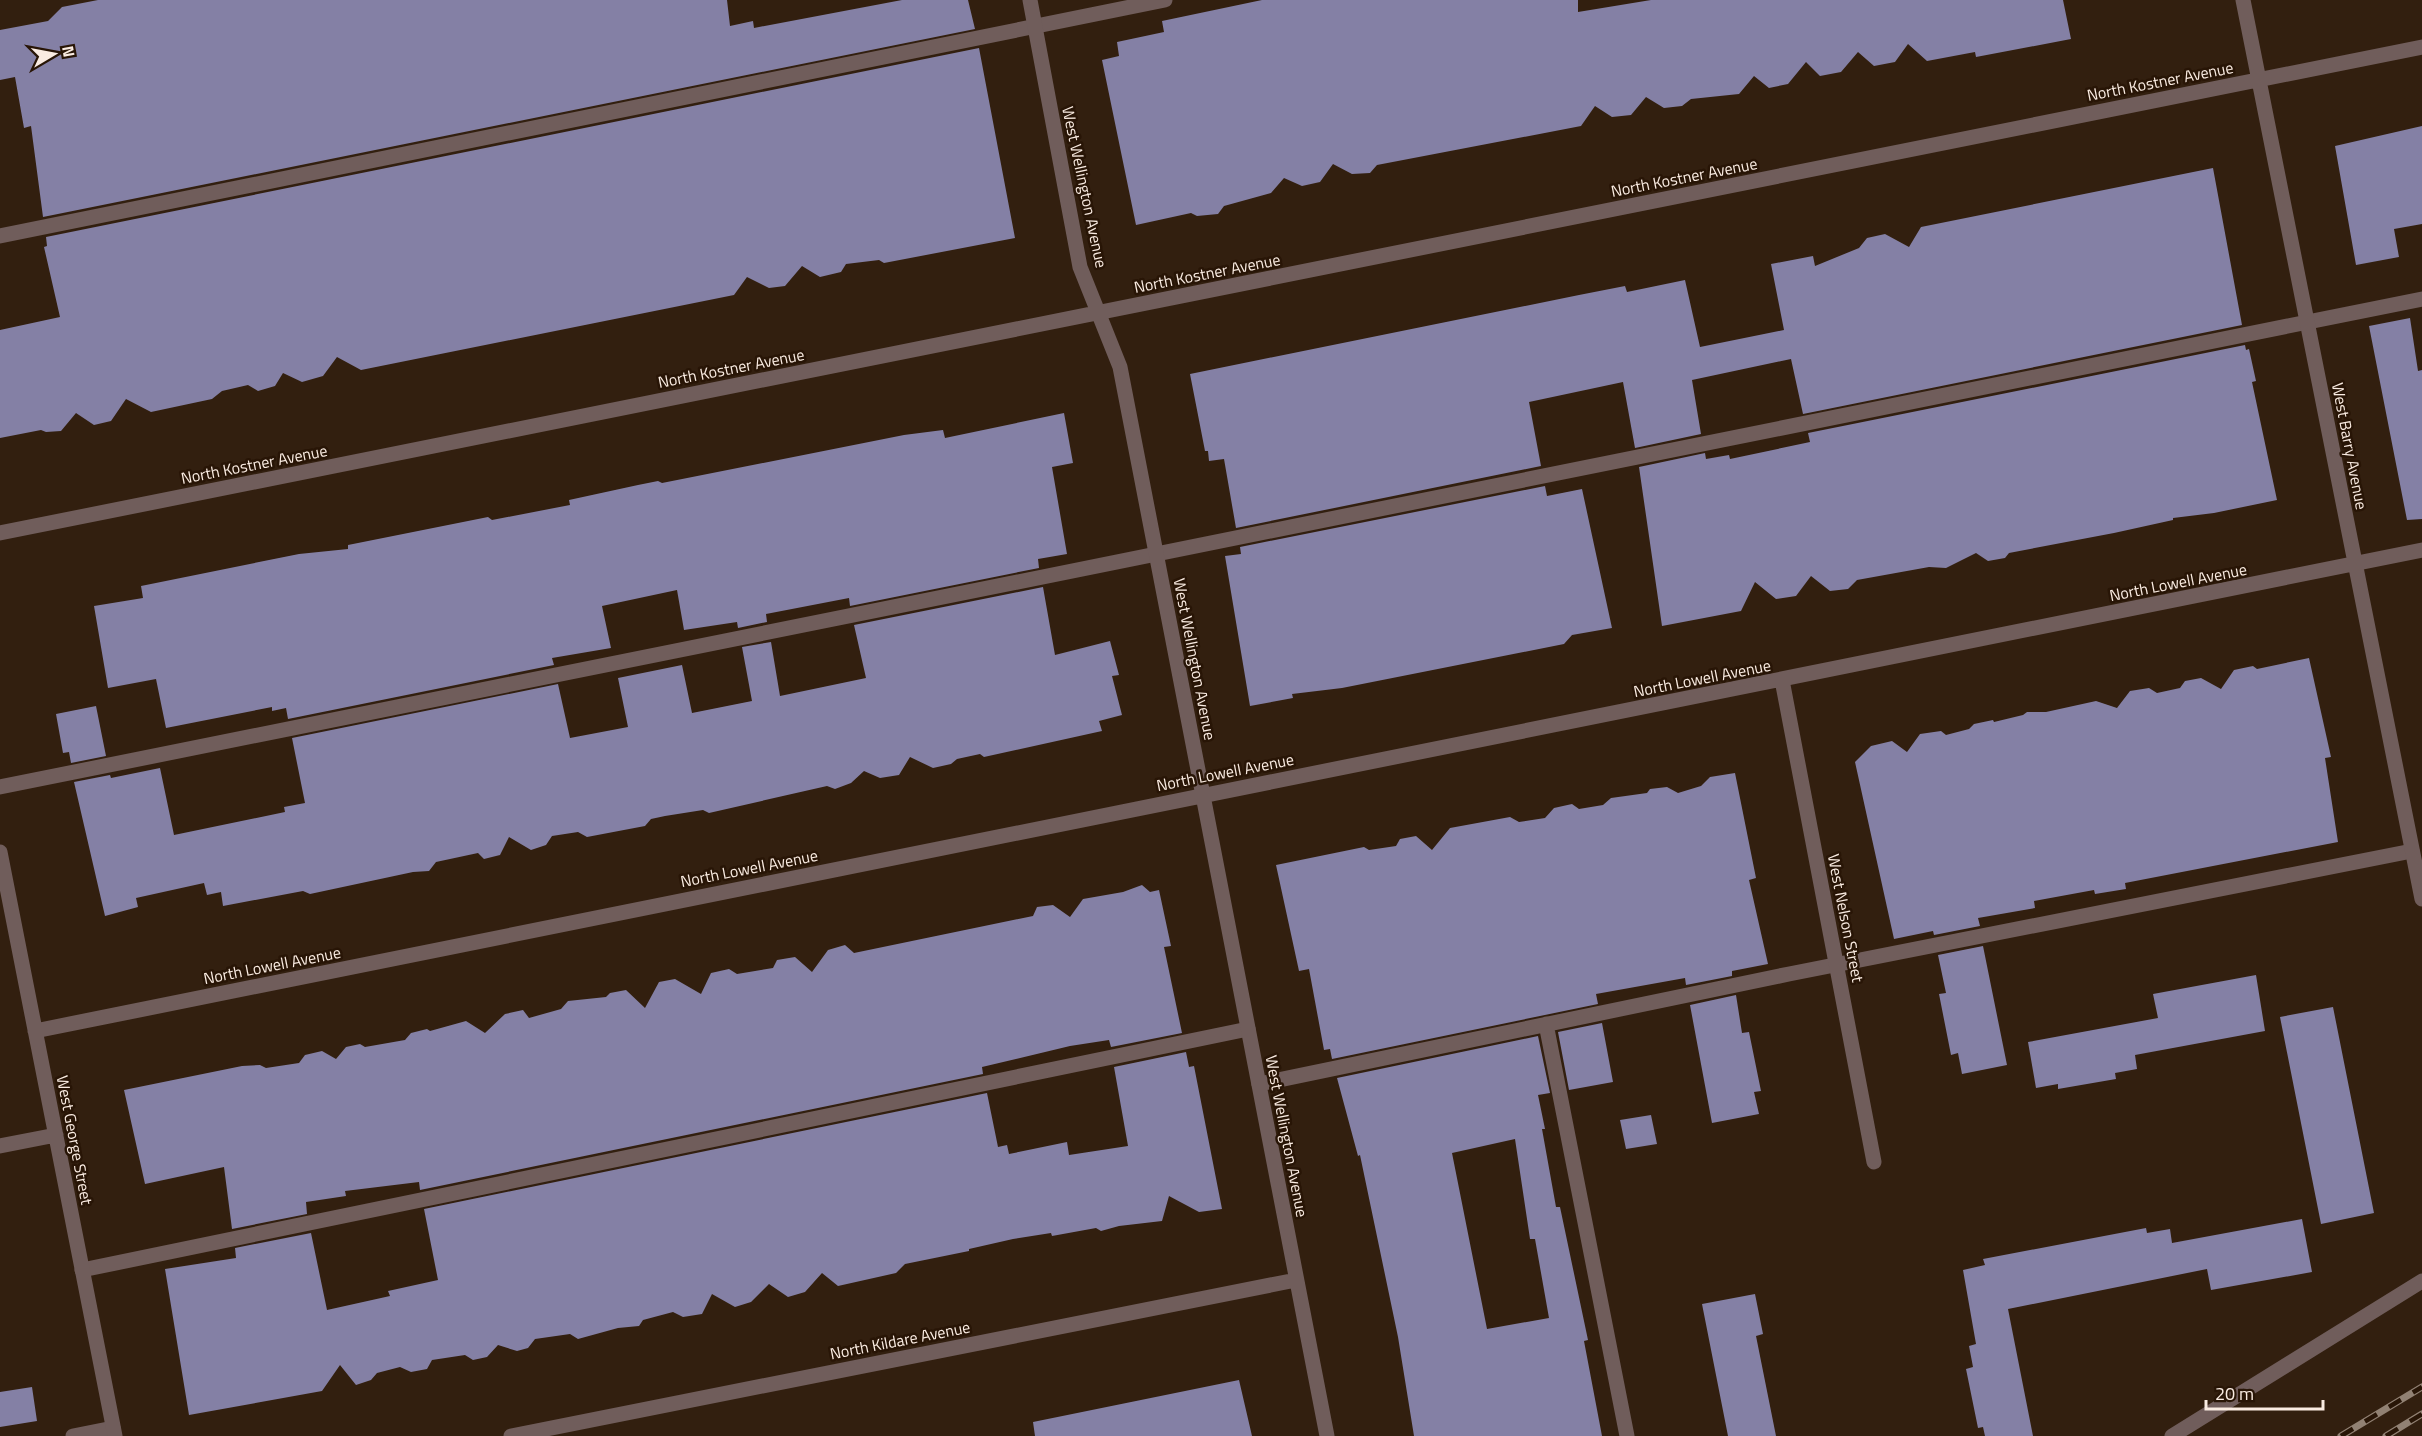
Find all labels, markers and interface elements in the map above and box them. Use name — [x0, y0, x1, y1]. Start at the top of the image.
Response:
north arrow — [24, 24, 84, 84]
text: N — [56, 44, 82, 59]
street label: North Kostner Avenue — [2085, 55, 2235, 107]
street label: West Wellington Avenue — [1056, 104, 1114, 270]
street label: North Kostner Avenue — [1609, 151, 1759, 203]
street label: North Kostner Avenue — [1132, 247, 1282, 299]
street label: North Kostner Avenue — [656, 342, 806, 394]
street label: West Barry Avenue — [2326, 381, 2374, 511]
street label: North Kostner Avenue — [179, 438, 329, 490]
street label: North Lowell Avenue — [2107, 557, 2249, 607]
street label: West Wellington Avenue — [1168, 576, 1222, 742]
street label: North Lowell Avenue — [1631, 653, 1773, 703]
street label: North Lowell Avenue — [1154, 747, 1296, 797]
street label: North Lowell Avenue — [678, 843, 820, 893]
street label: West Nelson Street — [1822, 852, 1870, 985]
street label: North Lowell Avenue — [201, 940, 343, 990]
street label: West Wellington Avenue — [1260, 1053, 1314, 1219]
street label: West George Street — [51, 1073, 99, 1207]
street label: North Kildare Avenue — [828, 1315, 972, 1365]
scale bar — [2206, 1373, 2323, 1411]
text: 20 m — [2215, 1380, 2254, 1407]

